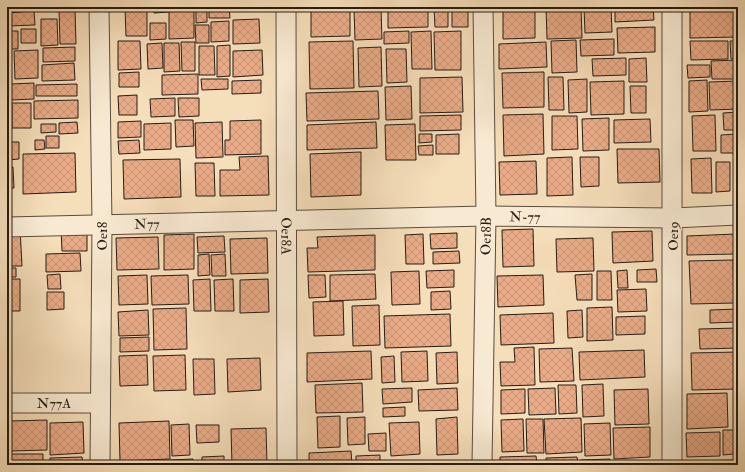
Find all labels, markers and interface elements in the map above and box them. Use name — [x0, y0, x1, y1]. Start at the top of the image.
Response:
street label: N-77 — [509, 208, 541, 225]
street label: N77 — [134, 215, 160, 233]
street label: Oe18A — [278, 217, 295, 255]
street label: Oe18B — [477, 217, 494, 255]
street label: Oe18 — [94, 221, 111, 250]
street label: Oe19 — [665, 221, 682, 251]
street label: N77A — [37, 395, 71, 412]

